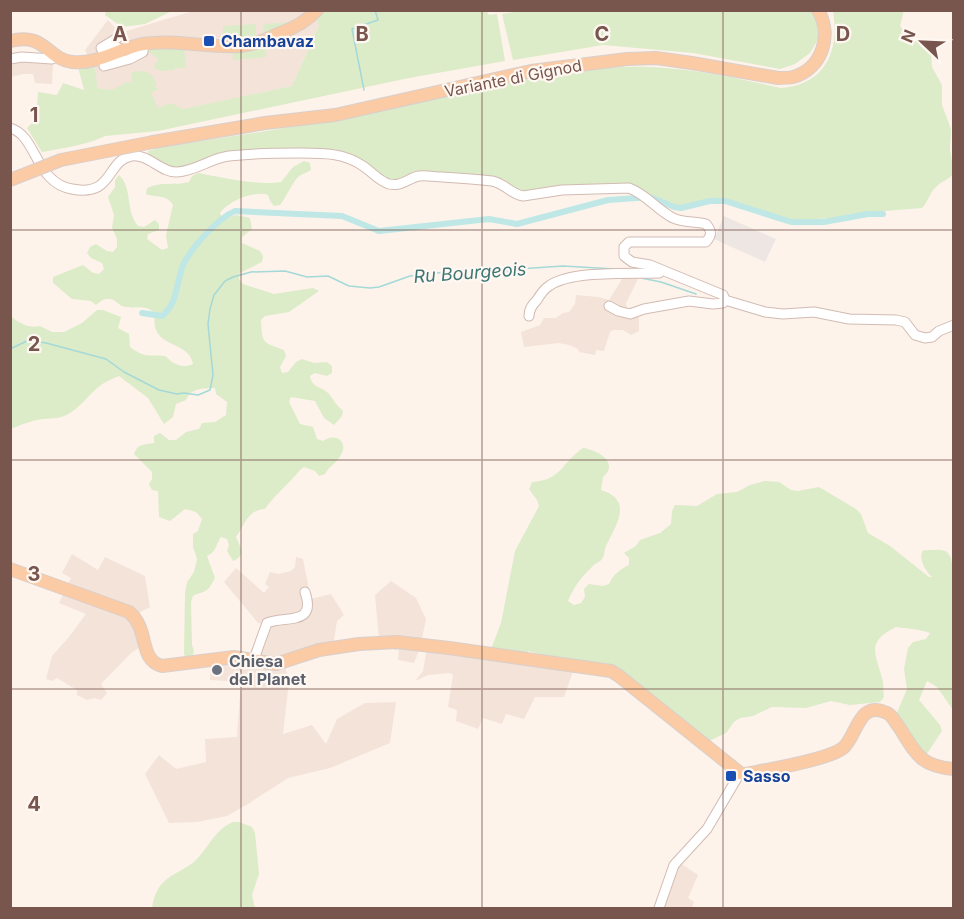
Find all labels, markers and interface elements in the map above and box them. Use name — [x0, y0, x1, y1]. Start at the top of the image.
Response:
north arrow — [892, 12, 952, 72]
text: A — [113, 22, 128, 46]
text: B — [355, 22, 369, 46]
text: C — [595, 22, 609, 46]
text: D — [836, 22, 850, 46]
text: N — [897, 27, 920, 46]
place label: Chambavaz — [221, 31, 314, 51]
marker: Chambavaz — [202, 34, 216, 48]
street label: Variante di Gignod — [443, 55, 583, 101]
text: 1 — [30, 103, 38, 127]
water label: Ru Bourgeois — [413, 258, 527, 287]
text: 2 — [28, 332, 40, 356]
text: 3 — [28, 562, 40, 586]
place label: Chiesa del Planet — [229, 651, 306, 689]
marker: Chiesa del Planet — [210, 663, 224, 677]
place label: Sasso — [743, 766, 791, 786]
marker: Sasso — [724, 769, 738, 783]
text: 4 — [27, 792, 41, 816]

